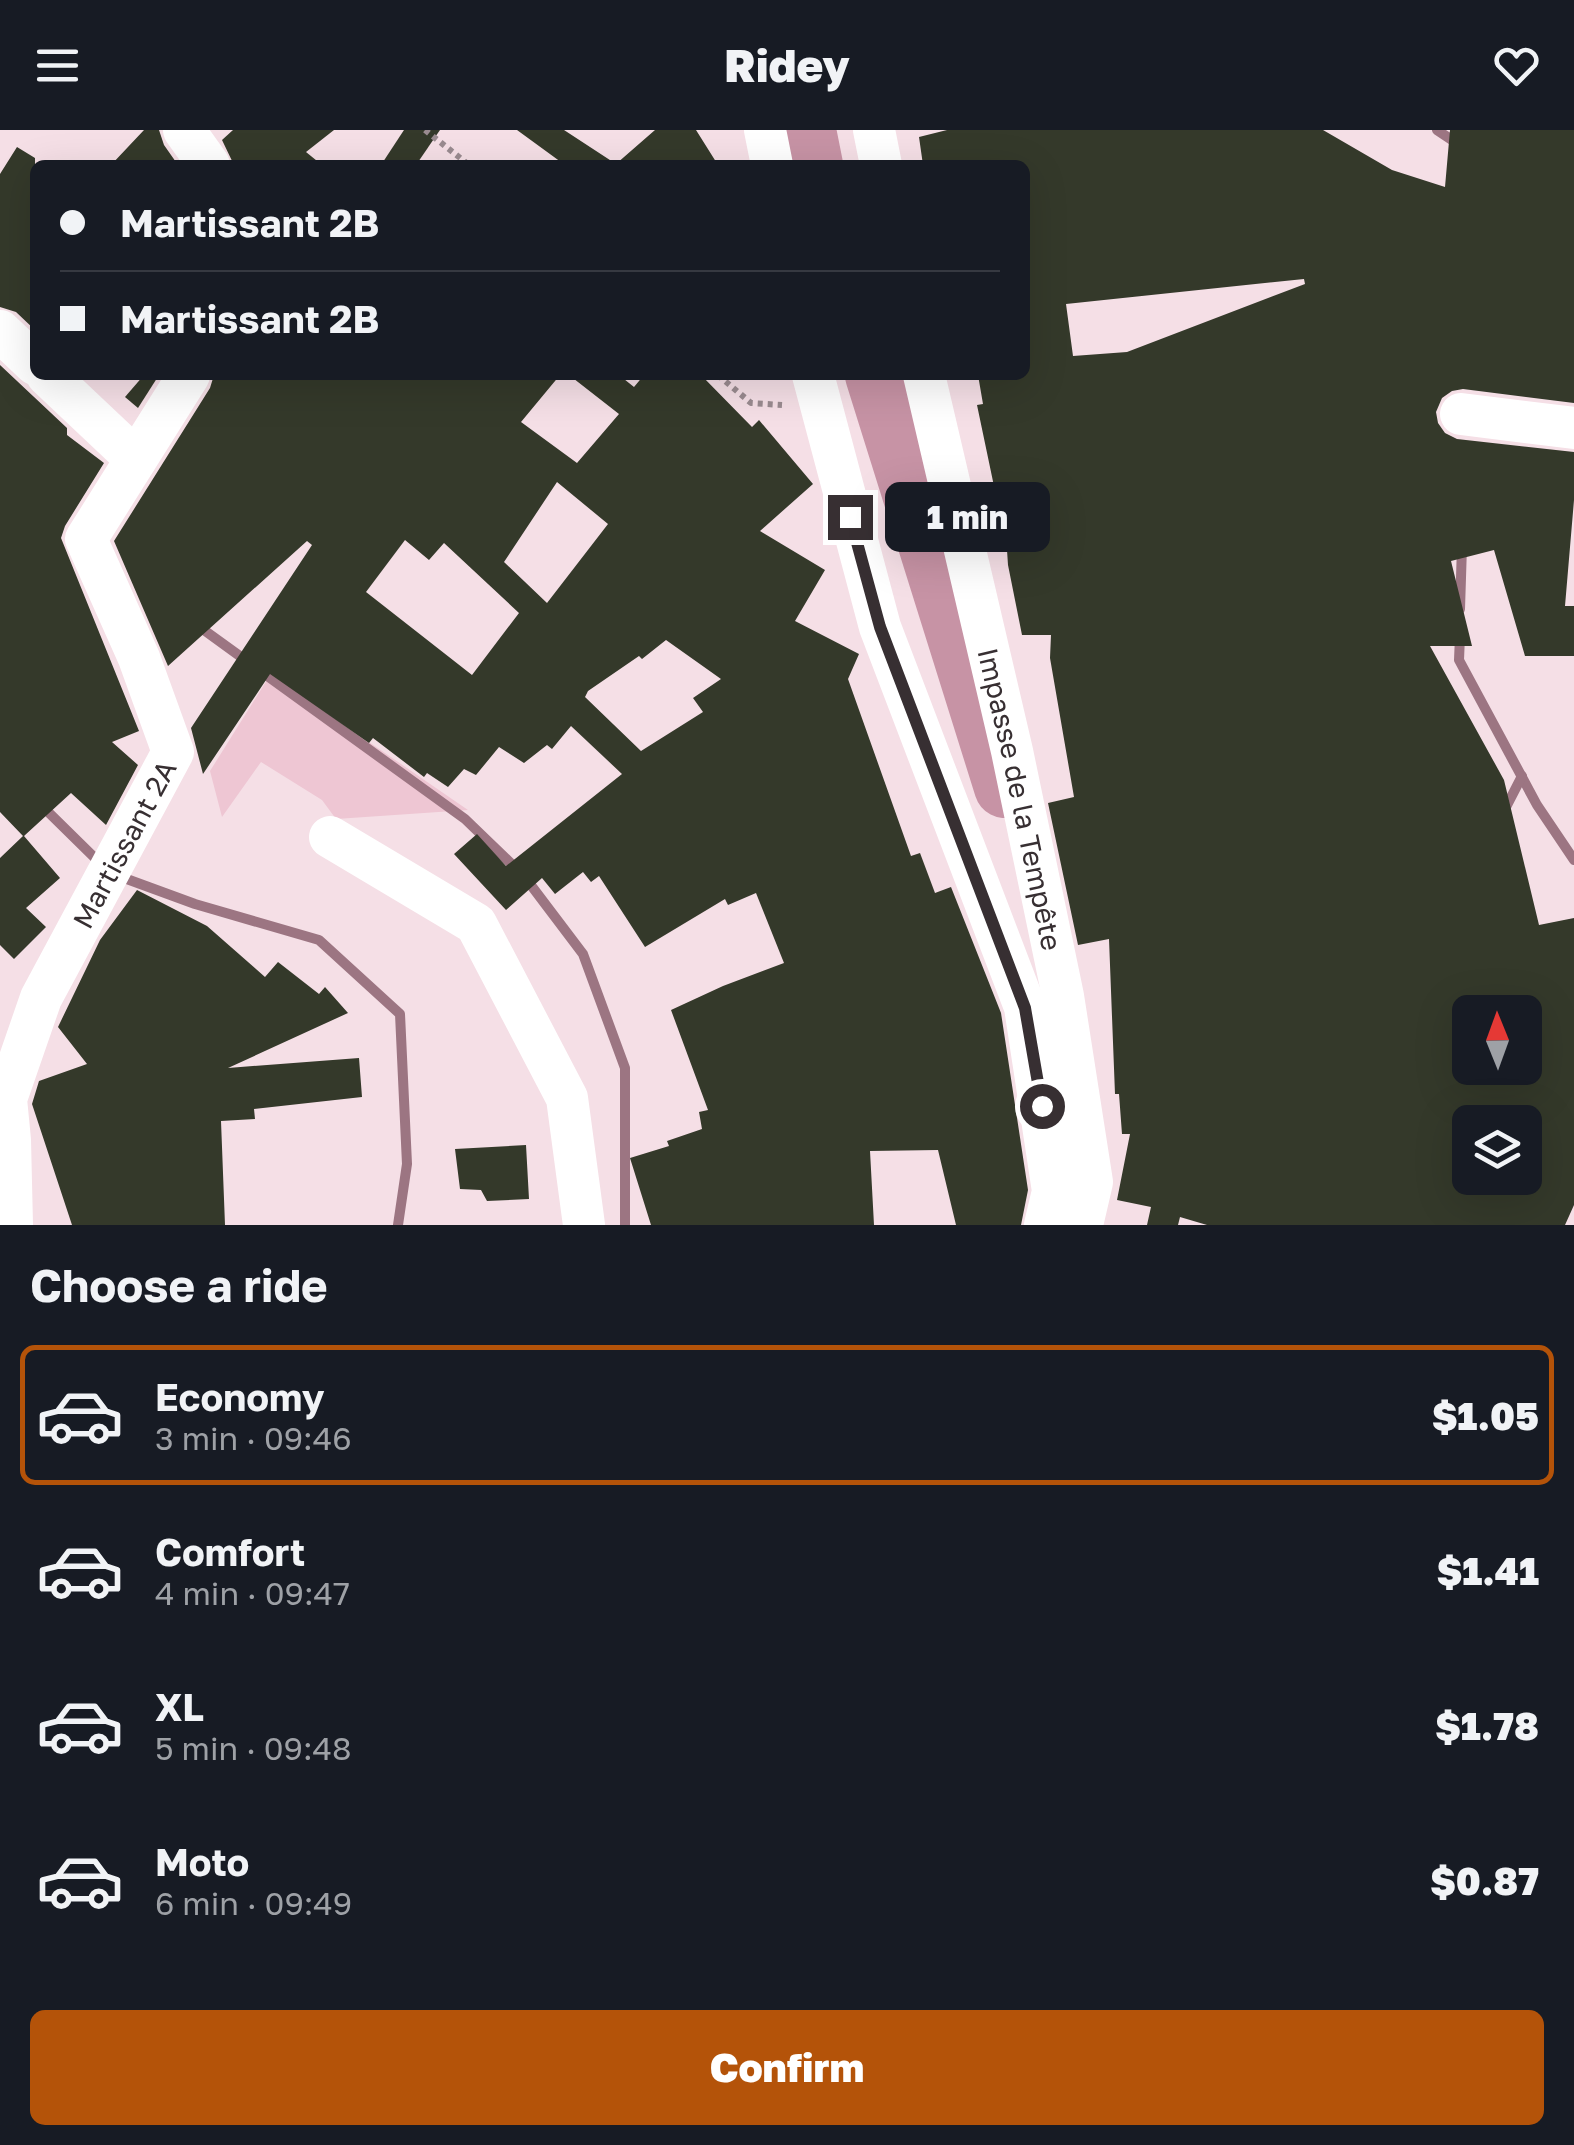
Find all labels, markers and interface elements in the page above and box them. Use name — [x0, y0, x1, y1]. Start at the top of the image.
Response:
icon: menu — [30, 38, 85, 93]
text: Ridey — [724, 38, 850, 92]
icon: heart — [1489, 38, 1544, 93]
text: Martissant 2B — [120, 200, 379, 245]
text: Martissant 2B — [120, 296, 379, 341]
callout: 1 min — [885, 482, 1050, 552]
route end — [828, 495, 873, 540]
text: 1 min — [927, 498, 1008, 536]
street label: Impasse de la Tempête — [972, 644, 1070, 953]
street label: Martissant 2A — [65, 754, 182, 934]
north arrow — [1452, 995, 1542, 1085]
map controls — [1452, 995, 1542, 1195]
route start — [1020, 1084, 1065, 1129]
button: layers — [1452, 1105, 1542, 1195]
text: Choose a ride — [30, 1258, 328, 1312]
icon: car — [35, 1370, 125, 1460]
text: Economy — [155, 1374, 324, 1419]
text: $1.05 — [1432, 1393, 1539, 1438]
text: 3 min · 09:46 — [155, 1419, 352, 1457]
icon: car — [35, 1525, 125, 1615]
text: Comfort — [155, 1529, 305, 1574]
text: $1.41 — [1437, 1548, 1539, 1593]
text: 4 min · 09:47 — [155, 1574, 350, 1612]
icon: car — [35, 1680, 125, 1770]
text: XL — [155, 1684, 204, 1729]
text: $1.78 — [1435, 1703, 1539, 1748]
text: 5 min · 09:48 — [155, 1729, 352, 1767]
icon: car — [35, 1835, 125, 1925]
text: Moto — [155, 1839, 249, 1884]
text: $0.87 — [1430, 1858, 1539, 1903]
text: 6 min · 09:49 — [155, 1884, 352, 1922]
button: Confirm — [30, 2010, 1544, 2125]

